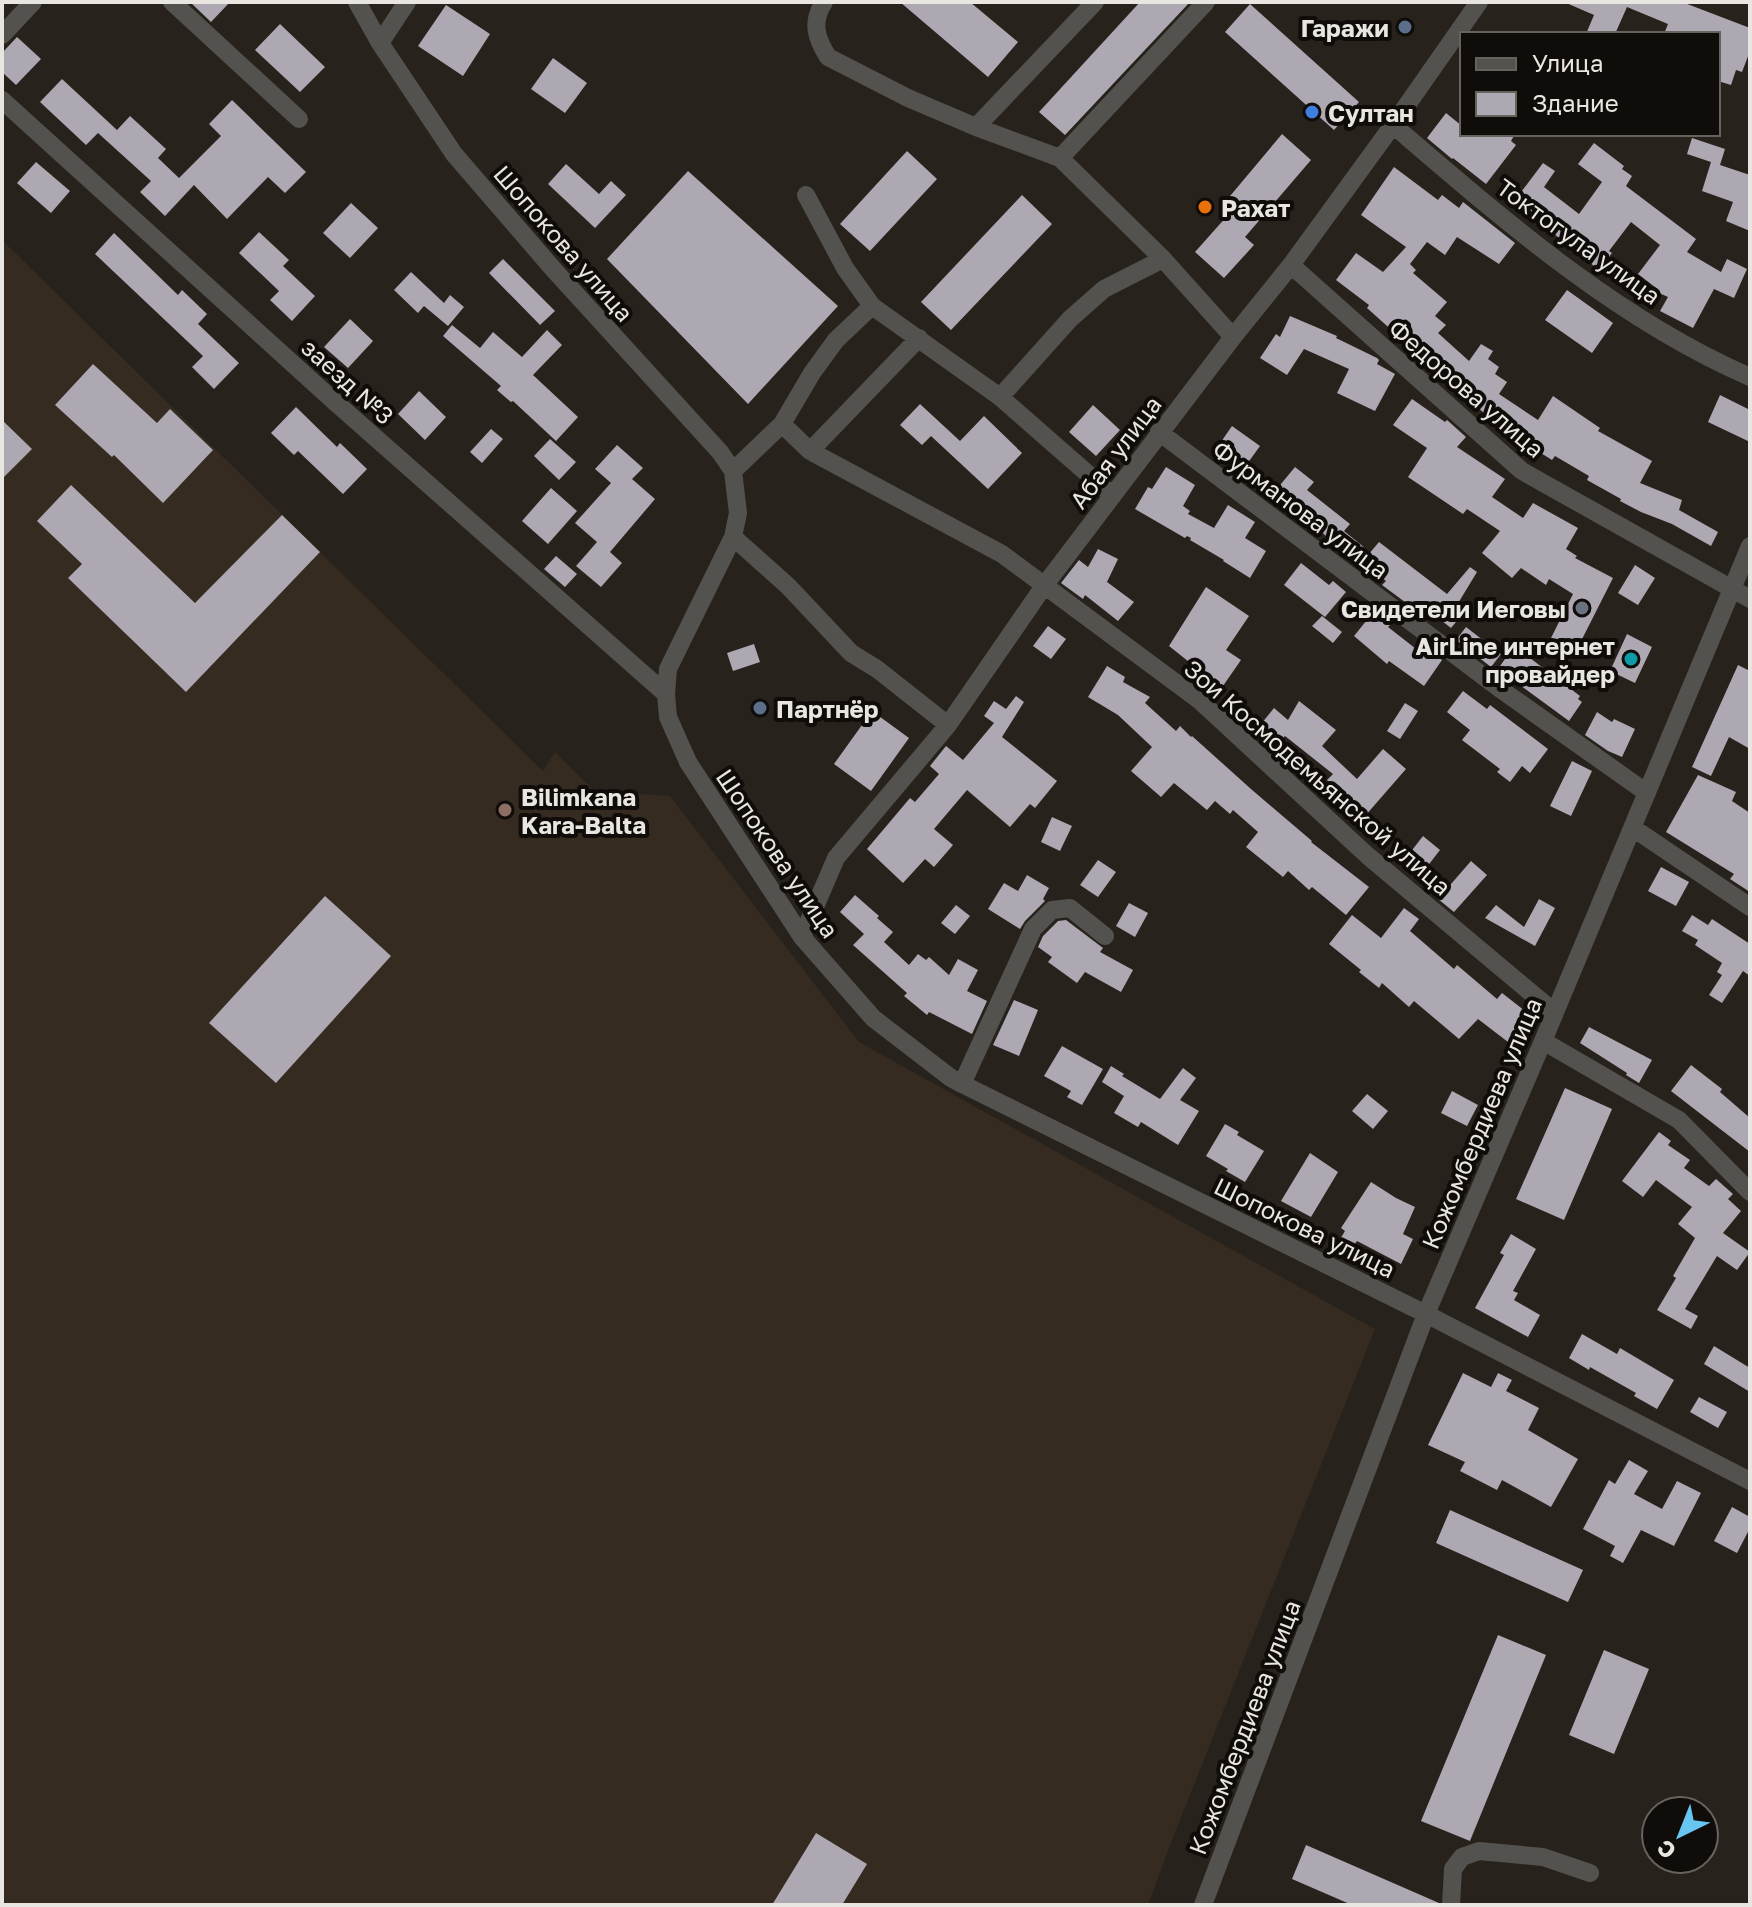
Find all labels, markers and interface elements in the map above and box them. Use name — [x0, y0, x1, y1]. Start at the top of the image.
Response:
place label: Гаражи — [1301, 13, 1389, 42]
marker: Гаражи — [1396, 18, 1414, 36]
legend — [1460, 32, 1720, 136]
text: Улица — [1532, 48, 1604, 77]
text: Здание — [1532, 88, 1619, 117]
place label: Султан — [1328, 98, 1414, 127]
marker: Султан — [1303, 103, 1321, 121]
street label: Шопокова улица — [488, 159, 640, 327]
street label: Токтогула улица — [1491, 172, 1667, 310]
place label: Рахат — [1221, 193, 1290, 222]
marker: Рахат — [1196, 198, 1214, 216]
street label: Федорова улица — [1384, 313, 1550, 463]
street label: заезд №3 — [296, 332, 400, 430]
street label: Абая улица — [1063, 390, 1167, 514]
street label: Фурманова улица — [1208, 434, 1394, 584]
place label: Свидетели Иеговы — [1341, 594, 1566, 623]
marker: Свидетели Иеговы — [1573, 599, 1591, 617]
place label: AirLine интернет провайдер — [1416, 631, 1615, 688]
marker: AirLine интернет провайдер — [1622, 650, 1640, 668]
street label: Зои Космодемьянской улица — [1179, 653, 1457, 901]
place label: Партнёр — [776, 694, 879, 723]
marker: Партнёр — [751, 699, 769, 717]
street label: Шопокова улица — [711, 763, 845, 943]
place label: Bilimkana Kara-Balta — [521, 782, 646, 839]
marker: Bilimkana Kara-Balta — [496, 801, 514, 819]
street label: Кожомбердиева улица — [1415, 993, 1547, 1253]
street label: Шопокова улица — [1210, 1171, 1400, 1283]
street label: Кожомбердиева улица — [1182, 1596, 1306, 1858]
north arrow — [1640, 1795, 1720, 1875]
text: С — [1651, 1835, 1681, 1865]

